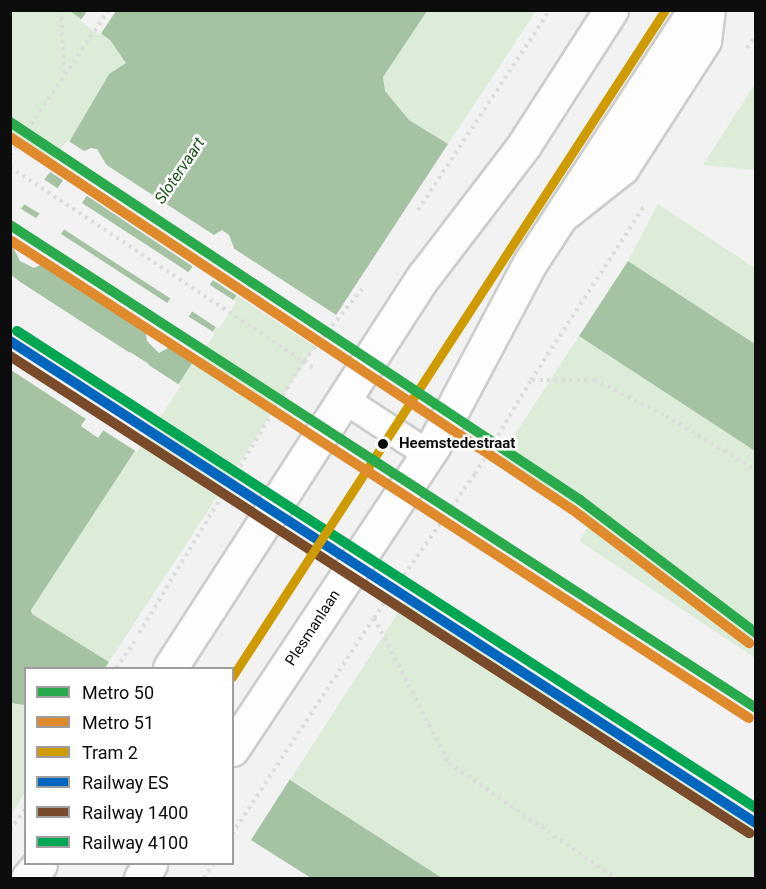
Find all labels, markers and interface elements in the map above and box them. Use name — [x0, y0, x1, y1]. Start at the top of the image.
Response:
water label: Slotervaart — [151, 134, 209, 208]
marker: Heemstedestraat — [372, 433, 394, 455]
place label: Heemstedestraat — [399, 435, 515, 453]
street label: Plesmanlaan — [282, 587, 344, 669]
legend — [24, 667, 234, 865]
text: Metro 50 — [82, 682, 154, 703]
text: Metro 51 — [82, 712, 154, 733]
text: Tram 2 — [82, 742, 138, 763]
text: Railway ES — [82, 772, 169, 793]
text: Railway 1400 — [82, 802, 188, 823]
text: Railway 4100 — [82, 832, 188, 853]

